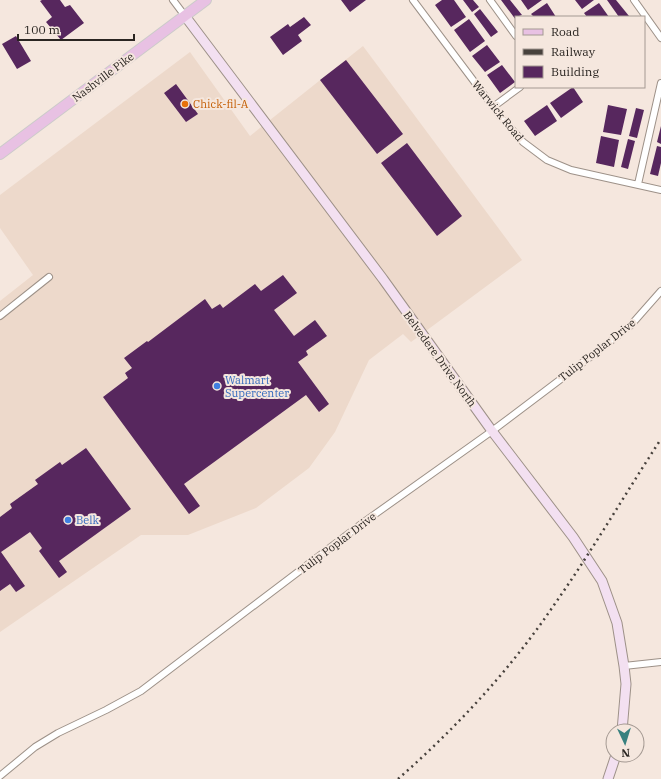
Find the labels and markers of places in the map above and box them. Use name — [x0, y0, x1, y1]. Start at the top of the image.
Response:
place label: Chick-fil-A — [193, 97, 249, 111]
marker: Chick-fil-A — [180, 99, 190, 109]
place label: Walmart Supercenter — [225, 373, 289, 400]
marker: Walmart Supercenter — [212, 381, 222, 391]
place label: Belk — [76, 513, 100, 527]
marker: Belk — [63, 515, 73, 525]

